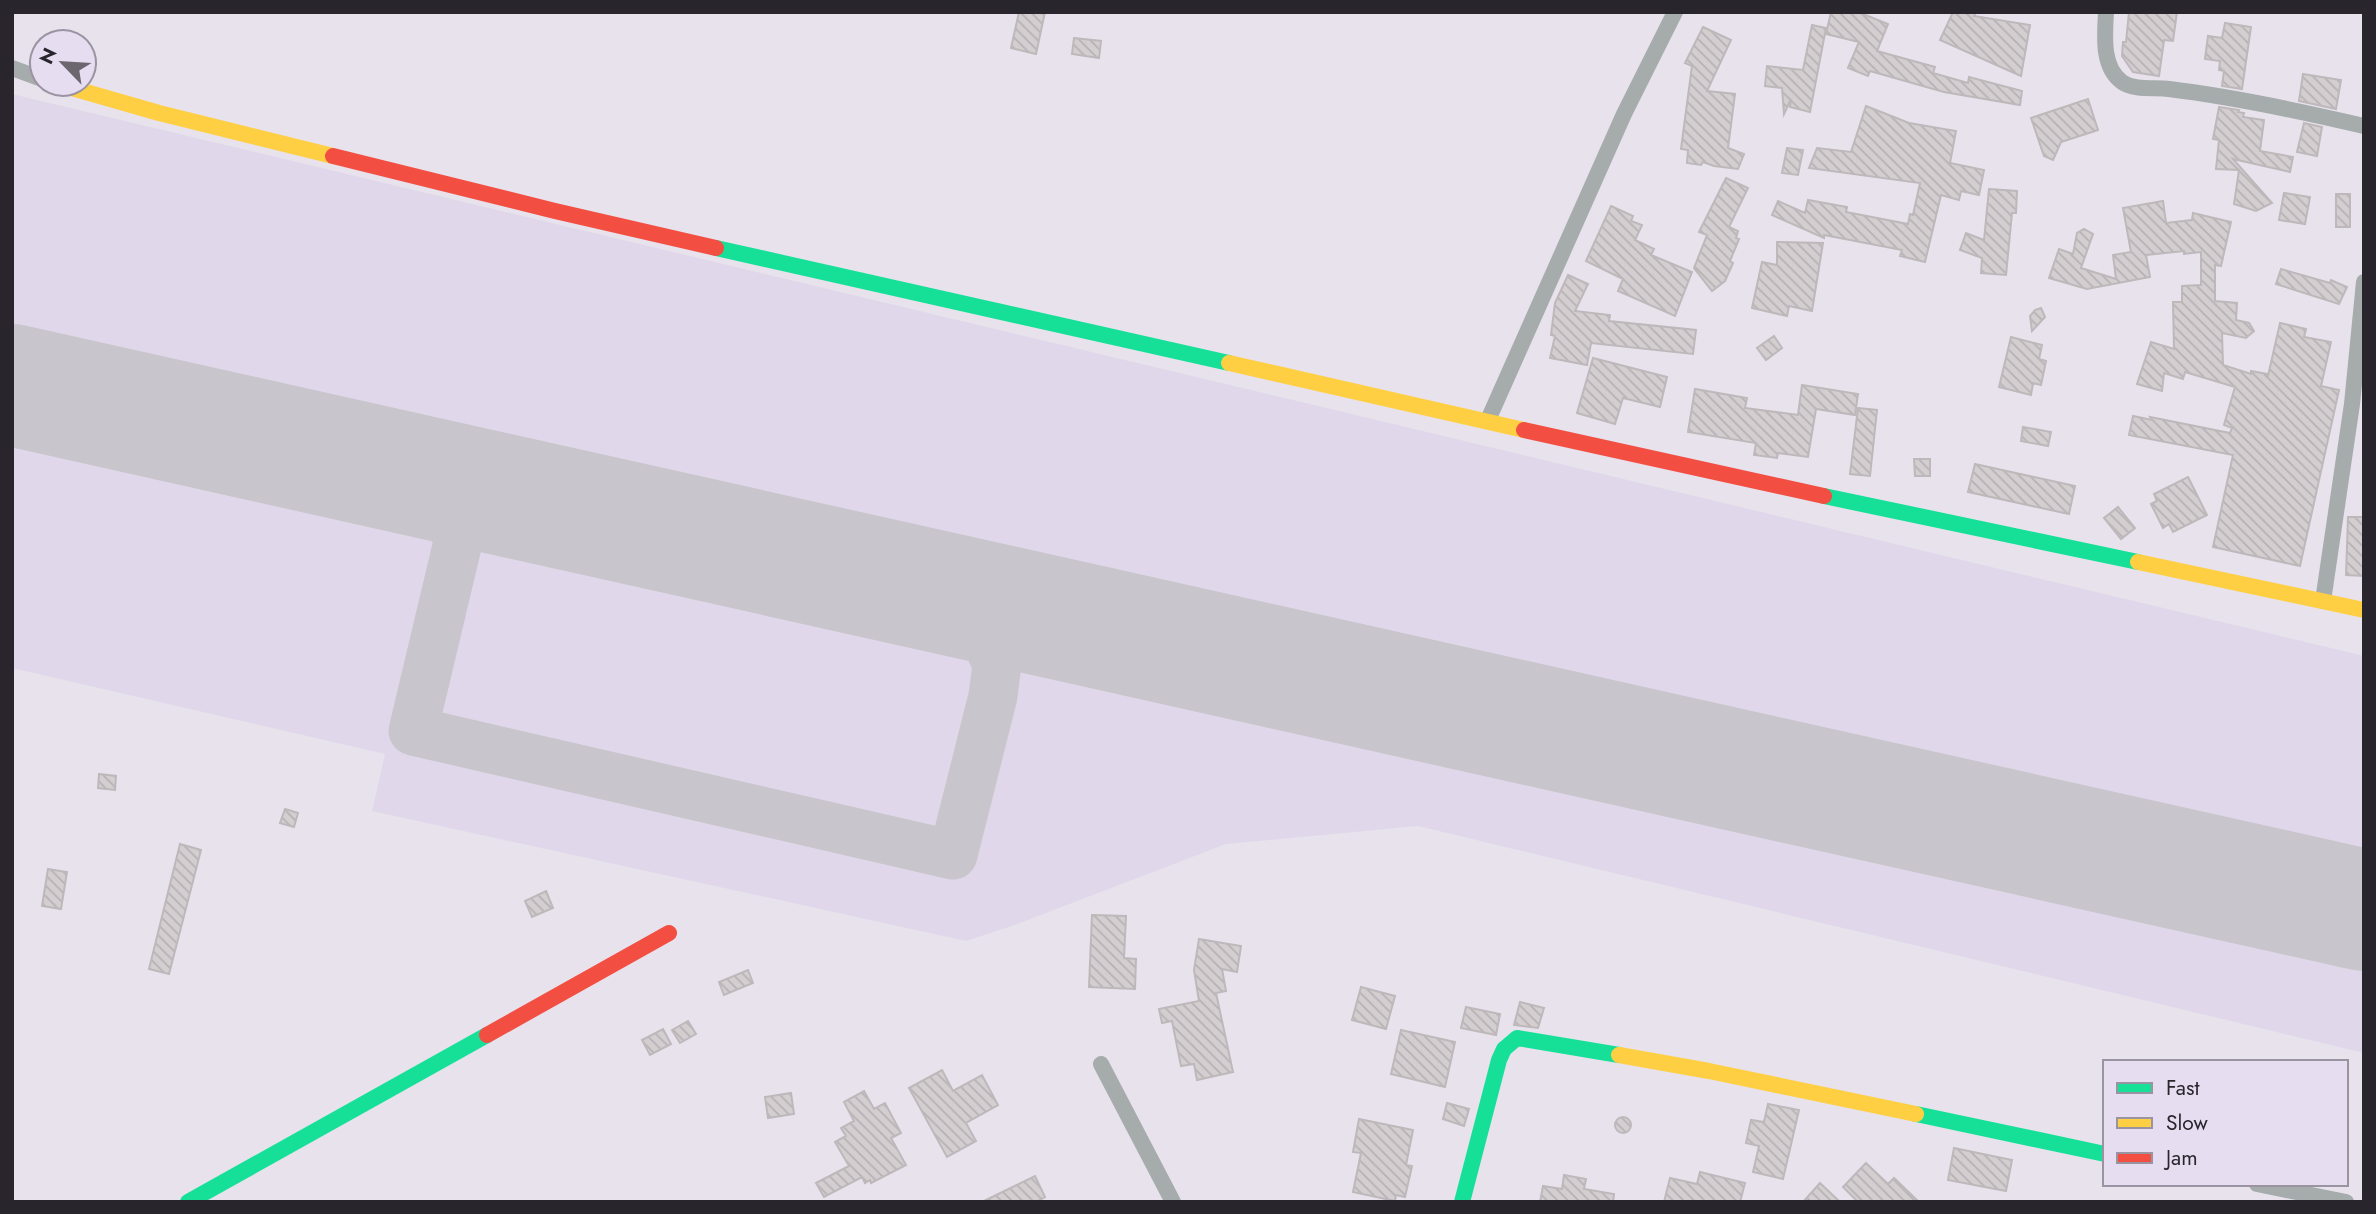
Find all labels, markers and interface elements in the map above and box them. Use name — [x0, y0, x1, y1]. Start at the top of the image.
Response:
north arrow — [28, 28, 98, 98]
text: N — [33, 43, 63, 69]
legend — [2103, 1060, 2348, 1186]
text: Fast — [2166, 1073, 2199, 1103]
text: Slow — [2166, 1108, 2208, 1138]
text: Jam — [2163, 1143, 2198, 1173]

